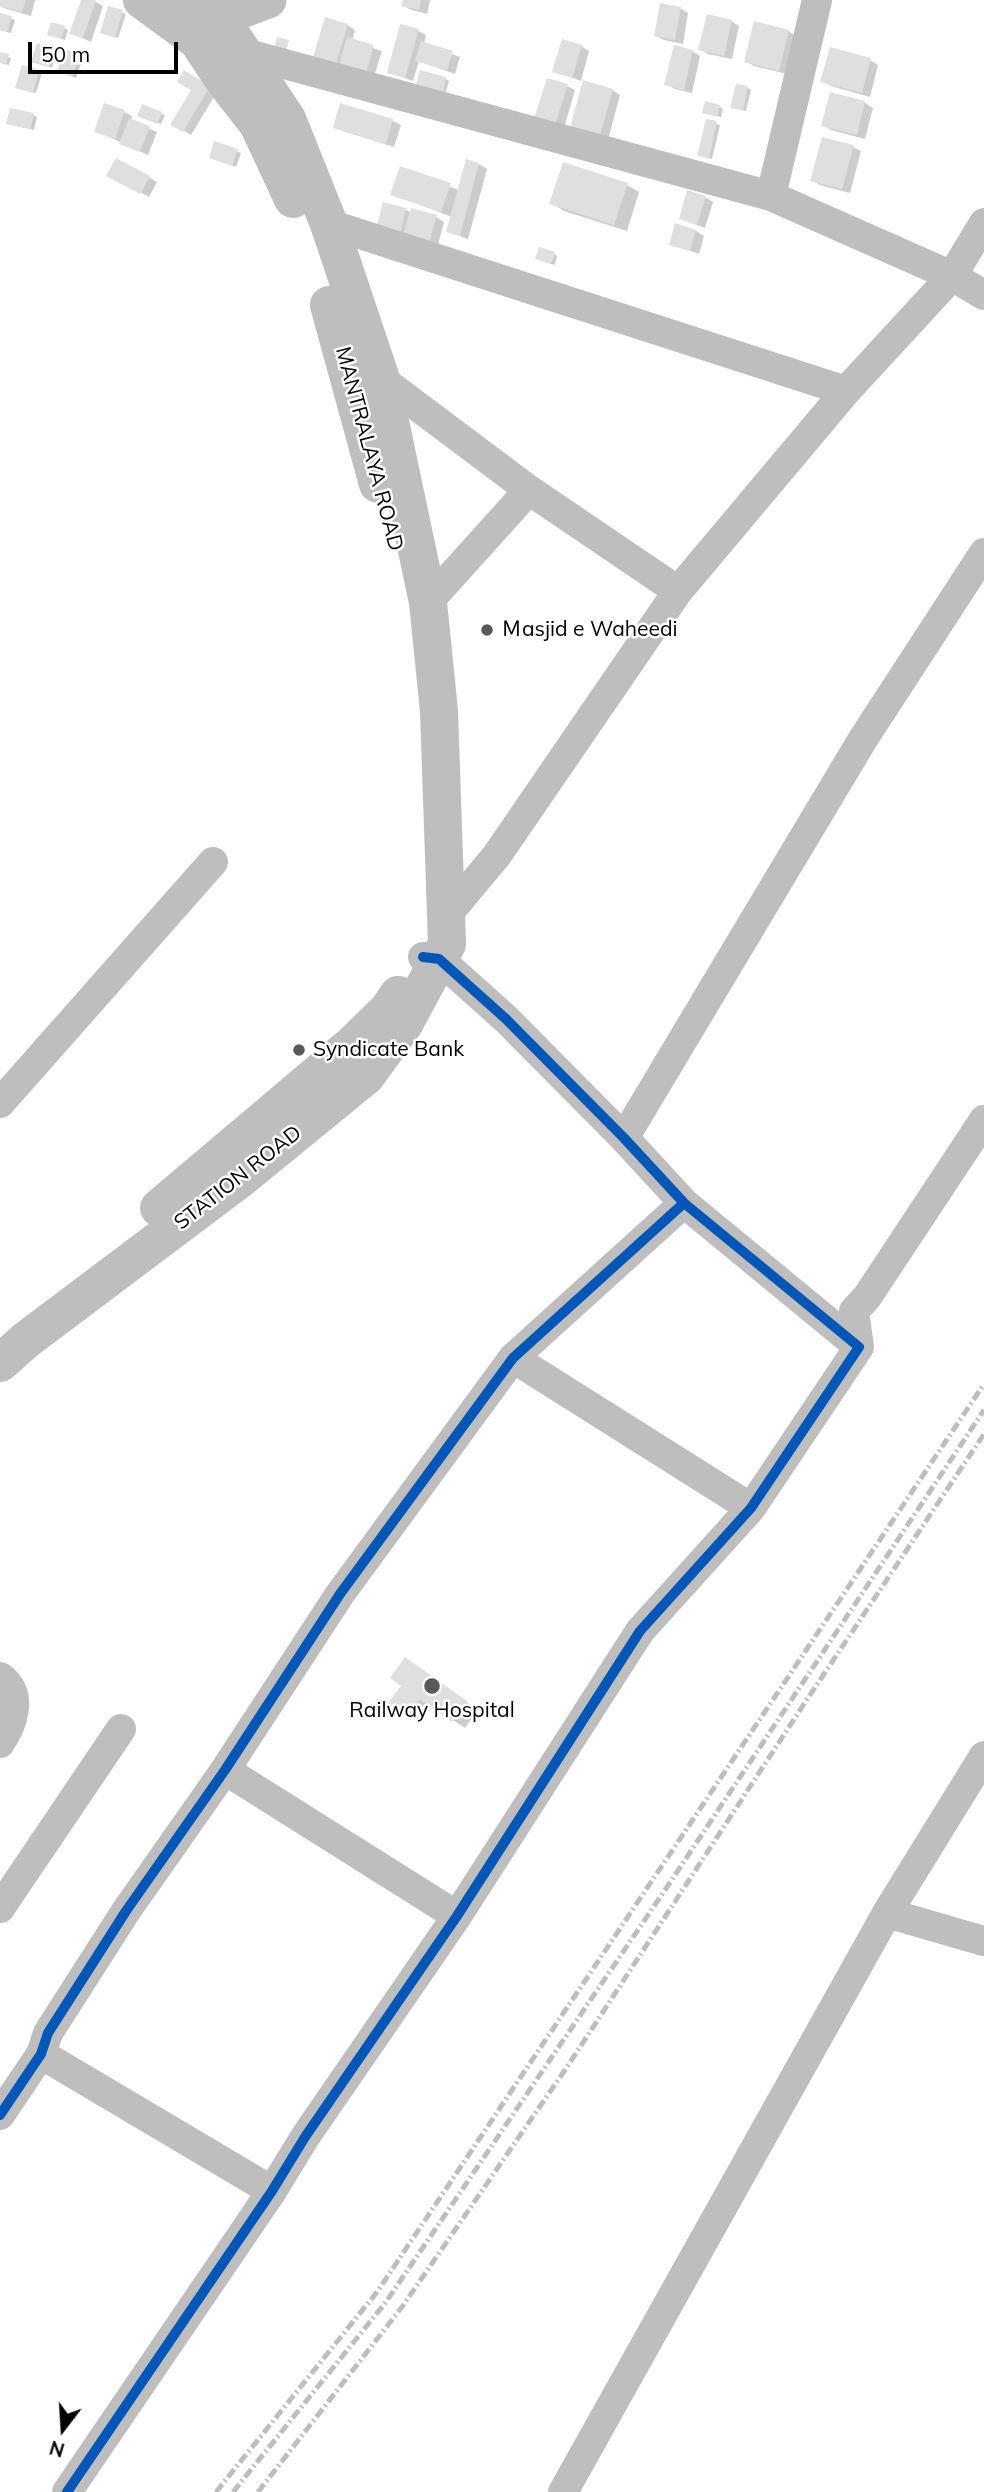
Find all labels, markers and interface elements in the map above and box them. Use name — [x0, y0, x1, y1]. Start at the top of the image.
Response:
scale bar — [32, 28, 182, 72]
text: 50 m — [41, 41, 90, 67]
street label: MANTRALAYA ROAD — [330, 344, 408, 554]
place label: Ｍasjid e Waheedi — [501, 617, 677, 643]
marker: Ｍasjid e Waheedi — [479, 622, 495, 638]
place label: Syndicate Bank — [313, 1037, 464, 1063]
marker: Syndicate Bank — [291, 1042, 307, 1058]
street label: STATION ROAD — [169, 1120, 307, 1236]
marker: Railway Hospital — [422, 1676, 442, 1696]
place label: Railway Hospital — [349, 1698, 515, 1724]
north arrow — [28, 2394, 98, 2464]
text: N — [46, 2436, 67, 2463]

